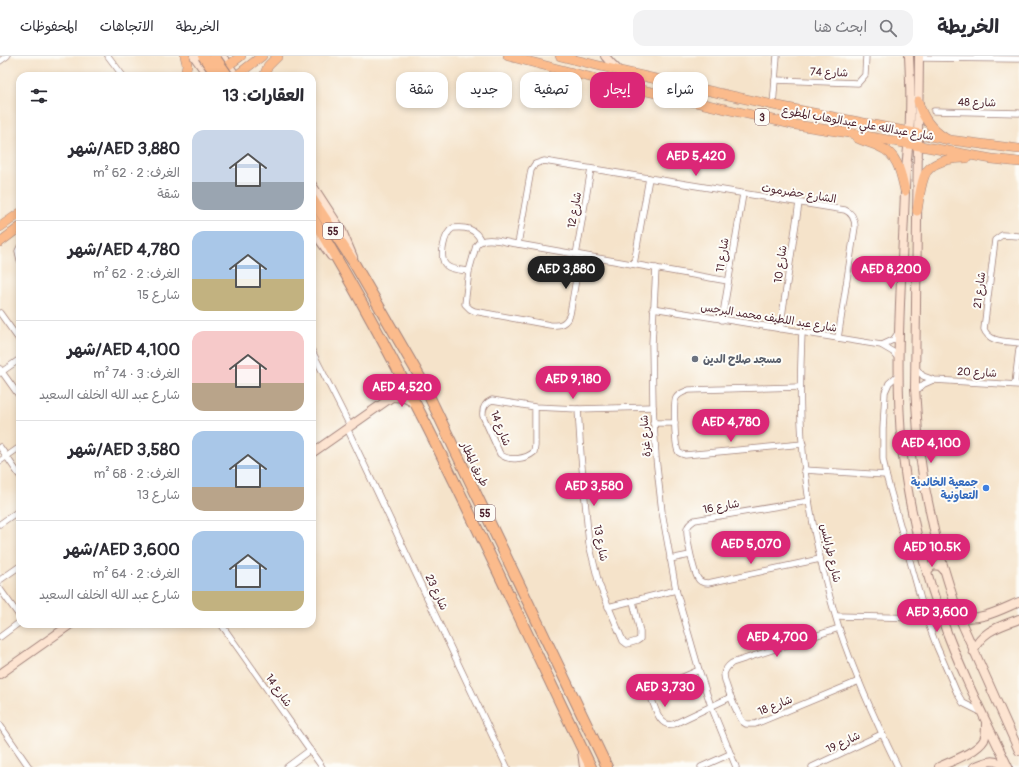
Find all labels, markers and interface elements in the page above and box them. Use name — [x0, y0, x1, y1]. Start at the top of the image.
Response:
search box — [633, 10, 913, 46]
text: الخريطة — [937, 15, 999, 39]
icon: search — [877, 17, 899, 39]
text: المحفوظات — [20, 18, 78, 35]
text: الاتجاهات — [100, 18, 154, 35]
text: الخريطة — [176, 18, 219, 35]
text: ابحث هنا — [814, 18, 867, 37]
street label: شارع 74 — [809, 65, 848, 82]
chip: شقة — [396, 72, 448, 108]
chip: جديد — [456, 72, 512, 108]
chip: تصفية — [520, 72, 582, 108]
chip: إيجار — [590, 72, 645, 108]
chip: شراء — [653, 72, 708, 108]
icon: filters — [28, 85, 50, 107]
text: العقارات: 13 — [223, 85, 304, 106]
street label: شارع 48 — [958, 96, 996, 111]
street label: شارع عبدالله علي عبدالوهاب المطوع — [780, 104, 935, 147]
road number: 3 — [755, 109, 769, 125]
text: AED 3,880/شهر — [69, 138, 180, 159]
pin: AED 5,420 — [650, 143, 742, 177]
icon: home — [224, 146, 272, 194]
text: AED 5,420 — [666, 148, 726, 164]
text: الغرف: 2 · 62 m² — [93, 165, 180, 181]
street label: الشارع حضرموت — [760, 181, 837, 208]
text: شقة — [157, 186, 180, 202]
street label: شارع 12 — [565, 191, 586, 230]
road number: 55 — [323, 223, 343, 239]
street label: شارع 11 — [713, 237, 734, 274]
text: AED 4,780/شهر — [68, 239, 180, 260]
street label: شارع 10 — [771, 244, 792, 284]
icon: home — [224, 247, 272, 295]
pin: AED 3,880 — [520, 256, 612, 290]
pin: AED 8,200 — [845, 256, 937, 290]
text: AED 3,880 — [537, 261, 595, 277]
text: AED 8,200 — [860, 261, 922, 277]
text: الغرف: 2 · 62 m² — [93, 266, 180, 282]
street label: شارع 21 — [971, 271, 990, 309]
text: شارع 15 — [137, 287, 180, 303]
street label: شارع عبد اللطيف محمد البرجس — [700, 300, 838, 337]
text: AED 4,100/شهر — [67, 339, 180, 360]
icon: home — [224, 347, 272, 395]
place label: مسجد صلاح الدين — [703, 353, 782, 366]
marker: مسجد صلاح الدين — [690, 354, 700, 364]
street label: شارع 20 — [957, 365, 997, 382]
text: الغرف: 3 · 74 m² — [93, 366, 180, 382]
pin: AED 9,180 — [527, 366, 619, 400]
text: AED 9,180 — [545, 371, 601, 387]
pin: AED 4,520 — [356, 374, 448, 408]
text: AED 4,520 — [372, 379, 432, 395]
text: شارع عبد الله الخلف السعيد — [39, 387, 180, 403]
street label: شارع 14 — [486, 409, 513, 448]
pin: AED 4,780 — [685, 409, 777, 443]
street label: شارع غزة — [638, 414, 655, 457]
text: AED 4,780 — [701, 414, 761, 430]
pin: AED 4,100 — [885, 430, 977, 464]
text: AED 4,100 — [901, 435, 961, 451]
text: AED 3,580/شهر — [68, 439, 180, 460]
street label: طريق المطار — [458, 439, 491, 489]
icon: home — [224, 447, 272, 495]
text: الغرف: 2 · 68 m² — [94, 466, 180, 482]
pin: AED 3,580 — [548, 473, 640, 507]
place label: جمعية الخالدية التعاونية — [911, 476, 978, 503]
text: AED 3,580 — [564, 478, 624, 494]
marker: جمعية الخالدية التعاونية — [981, 483, 991, 493]
text: شارع 13 — [137, 487, 180, 503]
street label: شارع 16 — [702, 497, 741, 518]
road number: 55 — [475, 505, 495, 521]
street label: شارع طرابلس — [815, 522, 844, 584]
street label: شارع 13 — [589, 524, 610, 563]
pin: AED 5,070 — [705, 531, 797, 565]
pin: AED 10.5K — [886, 534, 978, 568]
text: AED 5,070 — [720, 536, 782, 552]
text: AED 3,600/شهر — [64, 539, 180, 560]
text: AED 10.5K — [903, 539, 961, 555]
icon: home — [224, 547, 272, 595]
text: الغرف: 2 · 64 m² — [93, 566, 180, 582]
street label: شارع 23 — [421, 572, 451, 613]
text: شارع عبد الله الخلف السعيد — [39, 587, 180, 603]
pin: AED 3,600 — [891, 599, 983, 633]
text: AED 3,600 — [906, 604, 968, 620]
pin: AED 4,700 — [731, 624, 823, 658]
text: AED 4,700 — [746, 629, 808, 645]
street label: شارع 14 — [261, 671, 294, 710]
pin: AED 3,730 — [619, 674, 711, 708]
text: AED 3,730 — [635, 679, 695, 695]
street label: شارع 18 — [756, 693, 795, 720]
street label: شارع 19 — [824, 729, 863, 758]

